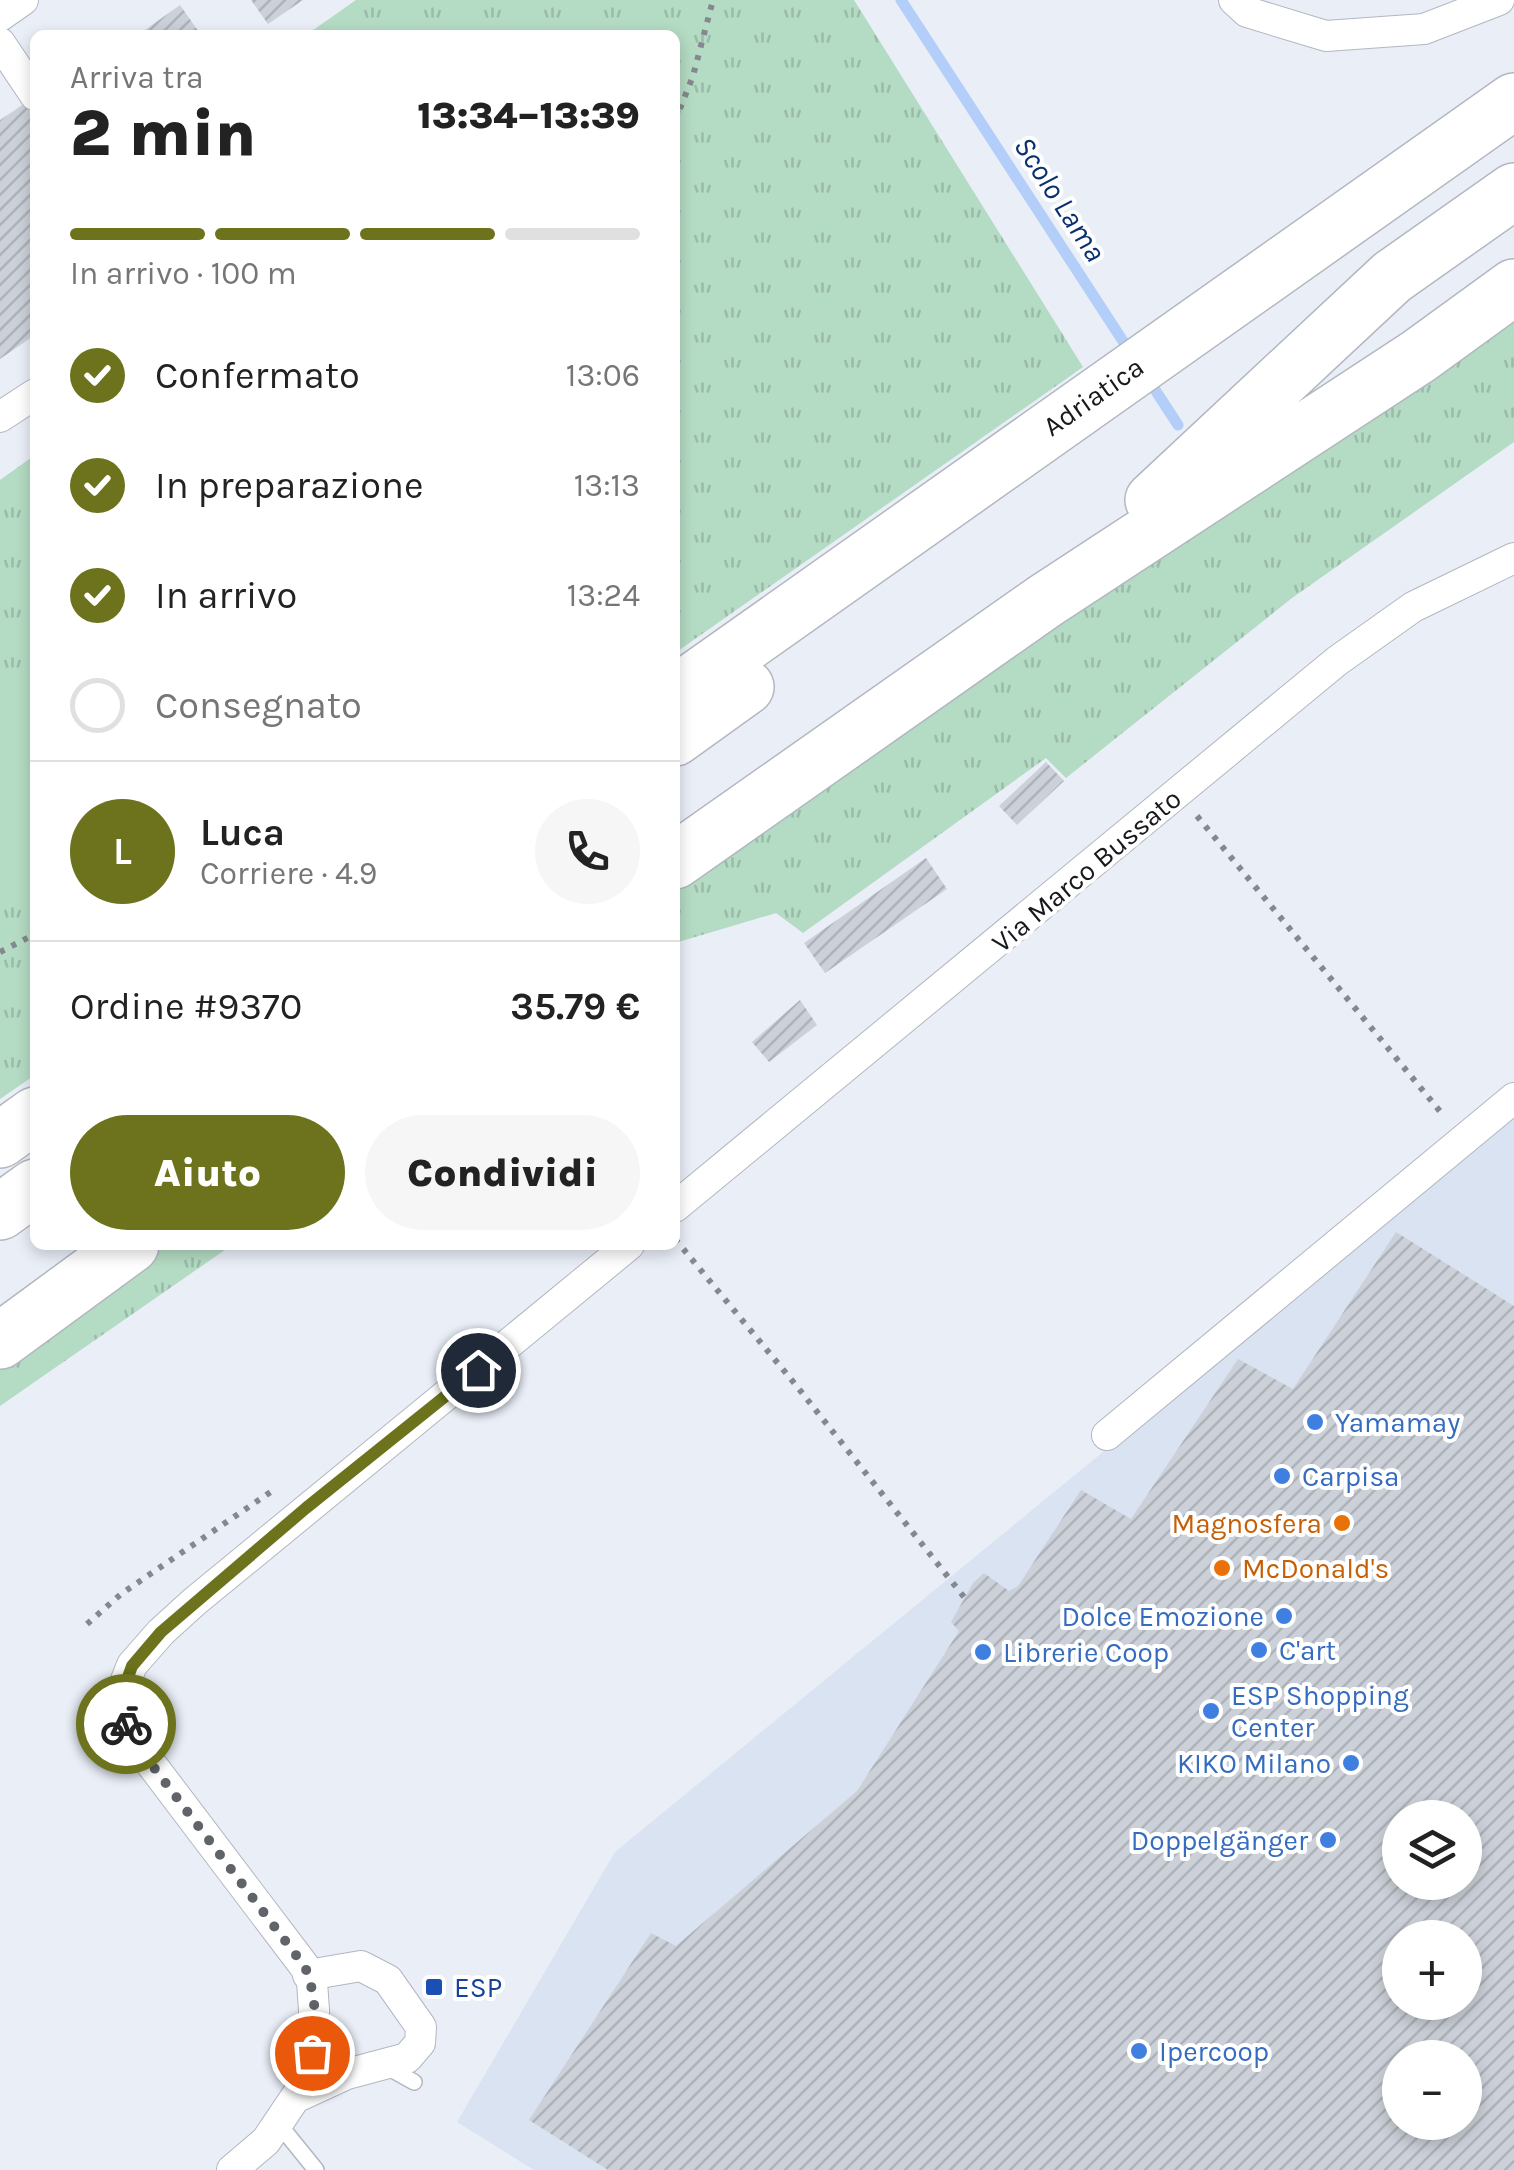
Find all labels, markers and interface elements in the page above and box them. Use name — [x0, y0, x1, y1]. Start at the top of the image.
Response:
text: Arriva tra — [70, 59, 204, 96]
text: 13:34–13:39 — [417, 93, 640, 138]
text: 2 min — [70, 95, 256, 171]
water label: Scolo Lama — [1006, 130, 1114, 268]
text: In arrivo · 100 m — [70, 255, 297, 292]
icon: check — [70, 348, 125, 403]
street label: Adriatica — [1037, 350, 1150, 443]
text: Confermato — [155, 353, 360, 398]
text: 13:06 — [566, 357, 640, 394]
icon: check — [70, 458, 125, 513]
text: In preparazione — [155, 463, 423, 508]
text: 13:13 — [574, 467, 640, 504]
icon: check — [70, 568, 125, 623]
text: In arrivo — [155, 573, 297, 618]
text: 13:24 — [567, 577, 640, 614]
text: Consegnato — [155, 683, 362, 728]
street label: Via Marco Bussato — [985, 782, 1188, 959]
button: phone — [535, 799, 640, 904]
text: Luca — [200, 810, 285, 855]
text: L — [113, 829, 132, 874]
text: Corriere · 4.9 — [200, 855, 377, 892]
text: Ordine #9370 — [70, 984, 302, 1029]
text: 35.79 € — [510, 984, 640, 1029]
button: Aiuto — [70, 1115, 345, 1230]
button: Condividi — [365, 1115, 640, 1230]
pin — [436, 1328, 521, 1413]
icon: home — [451, 1343, 506, 1398]
place label: Yamamay — [1335, 1406, 1460, 1439]
marker: Yamamay — [1304, 1411, 1326, 1433]
place label: Carpisa — [1302, 1460, 1400, 1493]
marker: Carpisa — [1271, 1465, 1293, 1487]
place label: Magnosfera — [1171, 1507, 1322, 1540]
marker: Magnosfera — [1331, 1512, 1353, 1534]
place label: McDonald's — [1242, 1552, 1389, 1585]
marker: McDonald's — [1211, 1557, 1233, 1579]
place label: Dolce Emozione — [1061, 1600, 1264, 1633]
marker: Dolce Emozione — [1273, 1605, 1295, 1627]
place label: C'art — [1279, 1634, 1336, 1667]
place label: Librerie Coop — [1003, 1636, 1169, 1669]
marker: C'art — [1248, 1639, 1270, 1661]
marker: Librerie Coop — [972, 1641, 994, 1663]
courier — [76, 1674, 176, 1774]
place label: ESP Shopping Center — [1231, 1679, 1409, 1744]
icon: bike — [99, 1697, 154, 1752]
marker: ESP Shopping Center — [1200, 1700, 1222, 1722]
place label: KIKO Milano — [1177, 1747, 1331, 1780]
marker: KIKO Milano — [1340, 1752, 1362, 1774]
map controls — [1382, 1800, 1482, 2140]
button: layers — [1382, 1800, 1482, 1900]
place label: Doppelgänger — [1131, 1824, 1309, 1857]
marker: Doppelgänger — [1317, 1829, 1339, 1851]
button: + — [1382, 1920, 1482, 2020]
place label: ESP — [454, 1971, 502, 2004]
marker: ESP — [423, 1976, 445, 1998]
pin — [270, 2011, 355, 2096]
icon: bag — [285, 2026, 340, 2081]
place label: Ipercoop — [1159, 2035, 1269, 2068]
marker: Ipercoop — [1128, 2040, 1150, 2062]
button: − — [1382, 2040, 1482, 2140]

